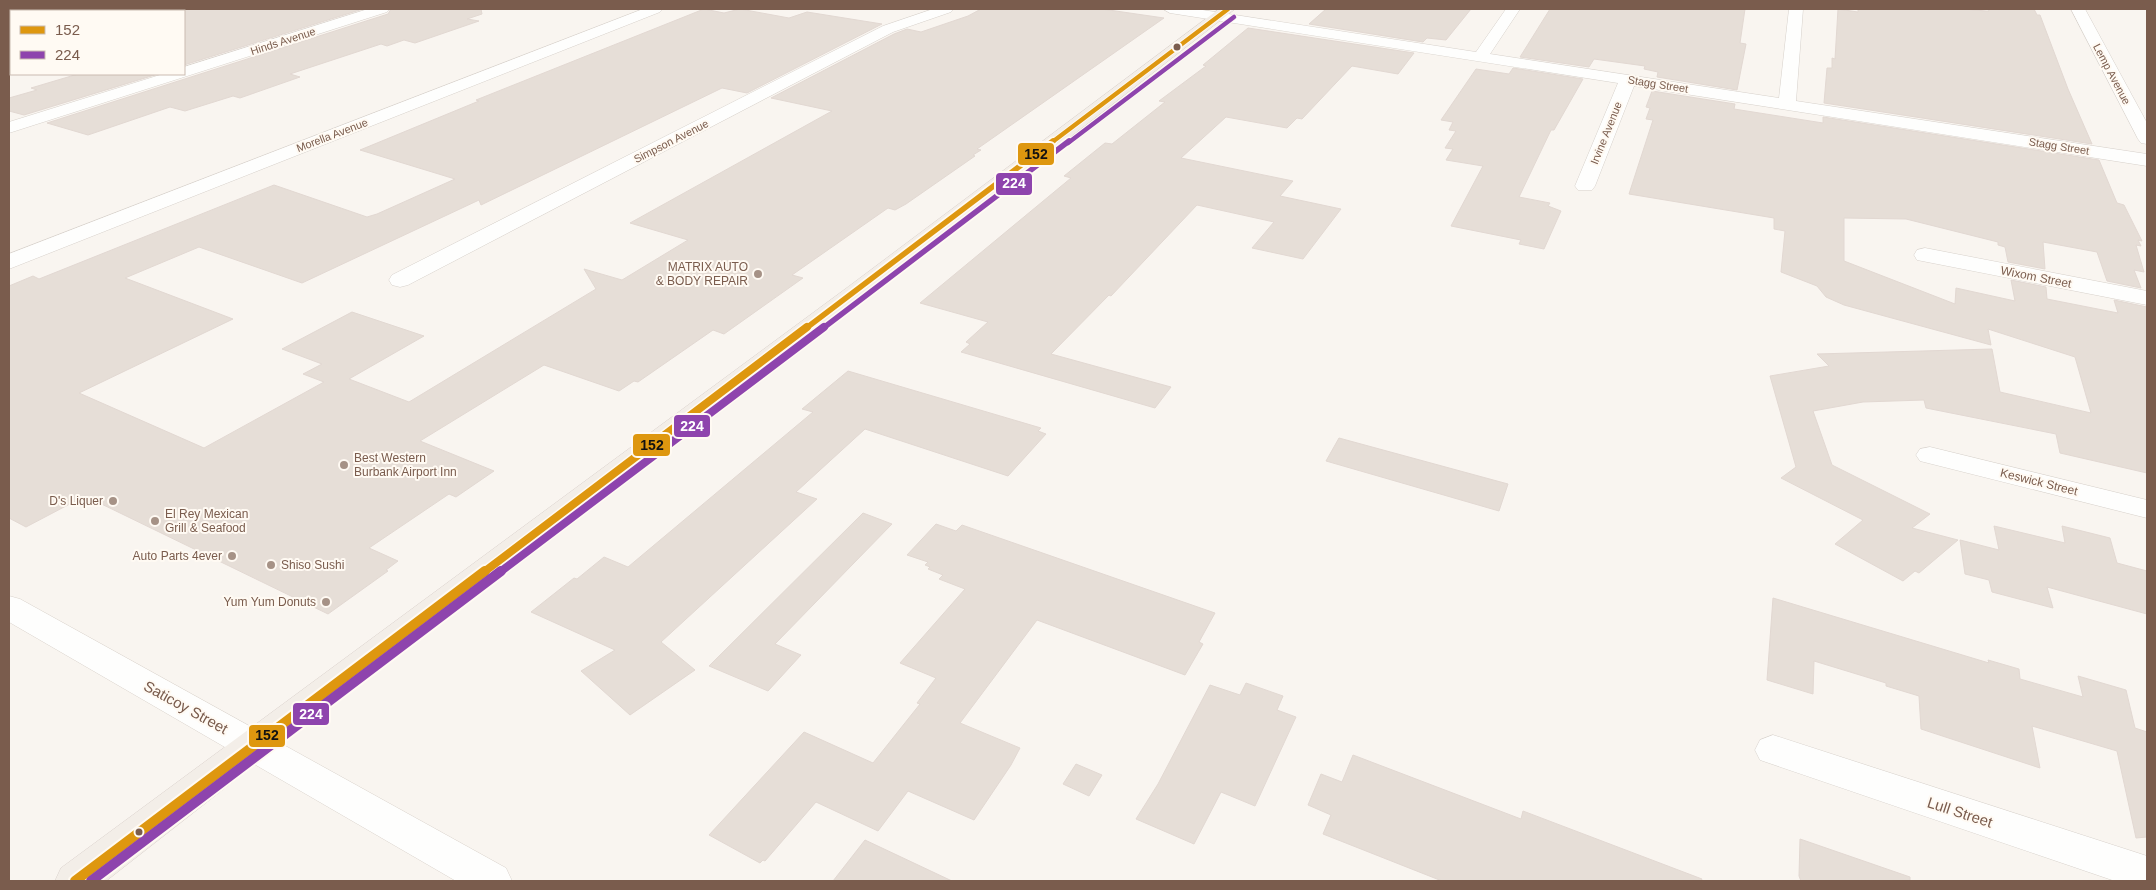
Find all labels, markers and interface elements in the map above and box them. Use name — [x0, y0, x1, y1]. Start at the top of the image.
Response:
legend — [10, 10, 185, 75]
text: 152 — [55, 21, 80, 38]
street label: Hinds Avenue — [249, 25, 317, 57]
unlabelled marker — [1172, 42, 1182, 52]
street label: Lemp Avenue — [2091, 42, 2133, 106]
text: 224 — [55, 46, 80, 63]
street label: Stagg Street — [1627, 73, 1689, 95]
street label: Irvine Avenue — [1588, 100, 1624, 166]
street label: Morella Avenue — [295, 116, 369, 154]
street label: Simpson Avenue — [632, 117, 710, 165]
street label: Stagg Street — [2028, 135, 2090, 157]
line badge: 152 — [1017, 142, 1055, 166]
text: 152 — [1024, 146, 1048, 162]
line badge: 224 — [995, 172, 1033, 196]
text: 224 — [1002, 175, 1026, 191]
place label: MATRIX AUTO & BODY REPAIR — [656, 260, 748, 288]
street label: Wixom Street — [1999, 263, 2073, 291]
marker: MATRIX AUTO & BODY REPAIR — [752, 268, 764, 280]
line badge: 224 — [673, 414, 711, 438]
text: 224 — [680, 418, 704, 434]
line badge: 152 — [632, 433, 671, 457]
text: 152 — [640, 437, 664, 453]
place label: Best Western Burbank Airport Inn — [354, 451, 457, 479]
marker: Best Western Burbank Airport Inn — [338, 459, 350, 471]
street label: Keswick Street — [1999, 466, 2080, 499]
place label: D's Liquer — [49, 494, 103, 508]
marker: D's Liquer — [107, 495, 119, 507]
place label: El Rey Mexican Grill & Seafood — [165, 507, 248, 535]
marker: El Rey Mexican Grill & Seafood — [149, 515, 161, 527]
place label: Auto Parts 4ever — [133, 549, 222, 563]
marker: Auto Parts 4ever — [226, 550, 238, 562]
place label: Shiso Sushi — [281, 558, 344, 572]
marker: Shiso Sushi — [265, 559, 277, 571]
place label: Yum Yum Donuts — [224, 595, 316, 609]
marker: Yum Yum Donuts — [320, 596, 332, 608]
street label: Saticoy Street — [141, 677, 232, 737]
line badge: 224 — [292, 702, 330, 726]
text: 224 — [299, 706, 323, 722]
line badge: 152 — [248, 724, 286, 748]
text: 152 — [255, 727, 279, 743]
street label: Lull Street — [1925, 793, 1996, 831]
unlabelled marker — [134, 827, 144, 837]

